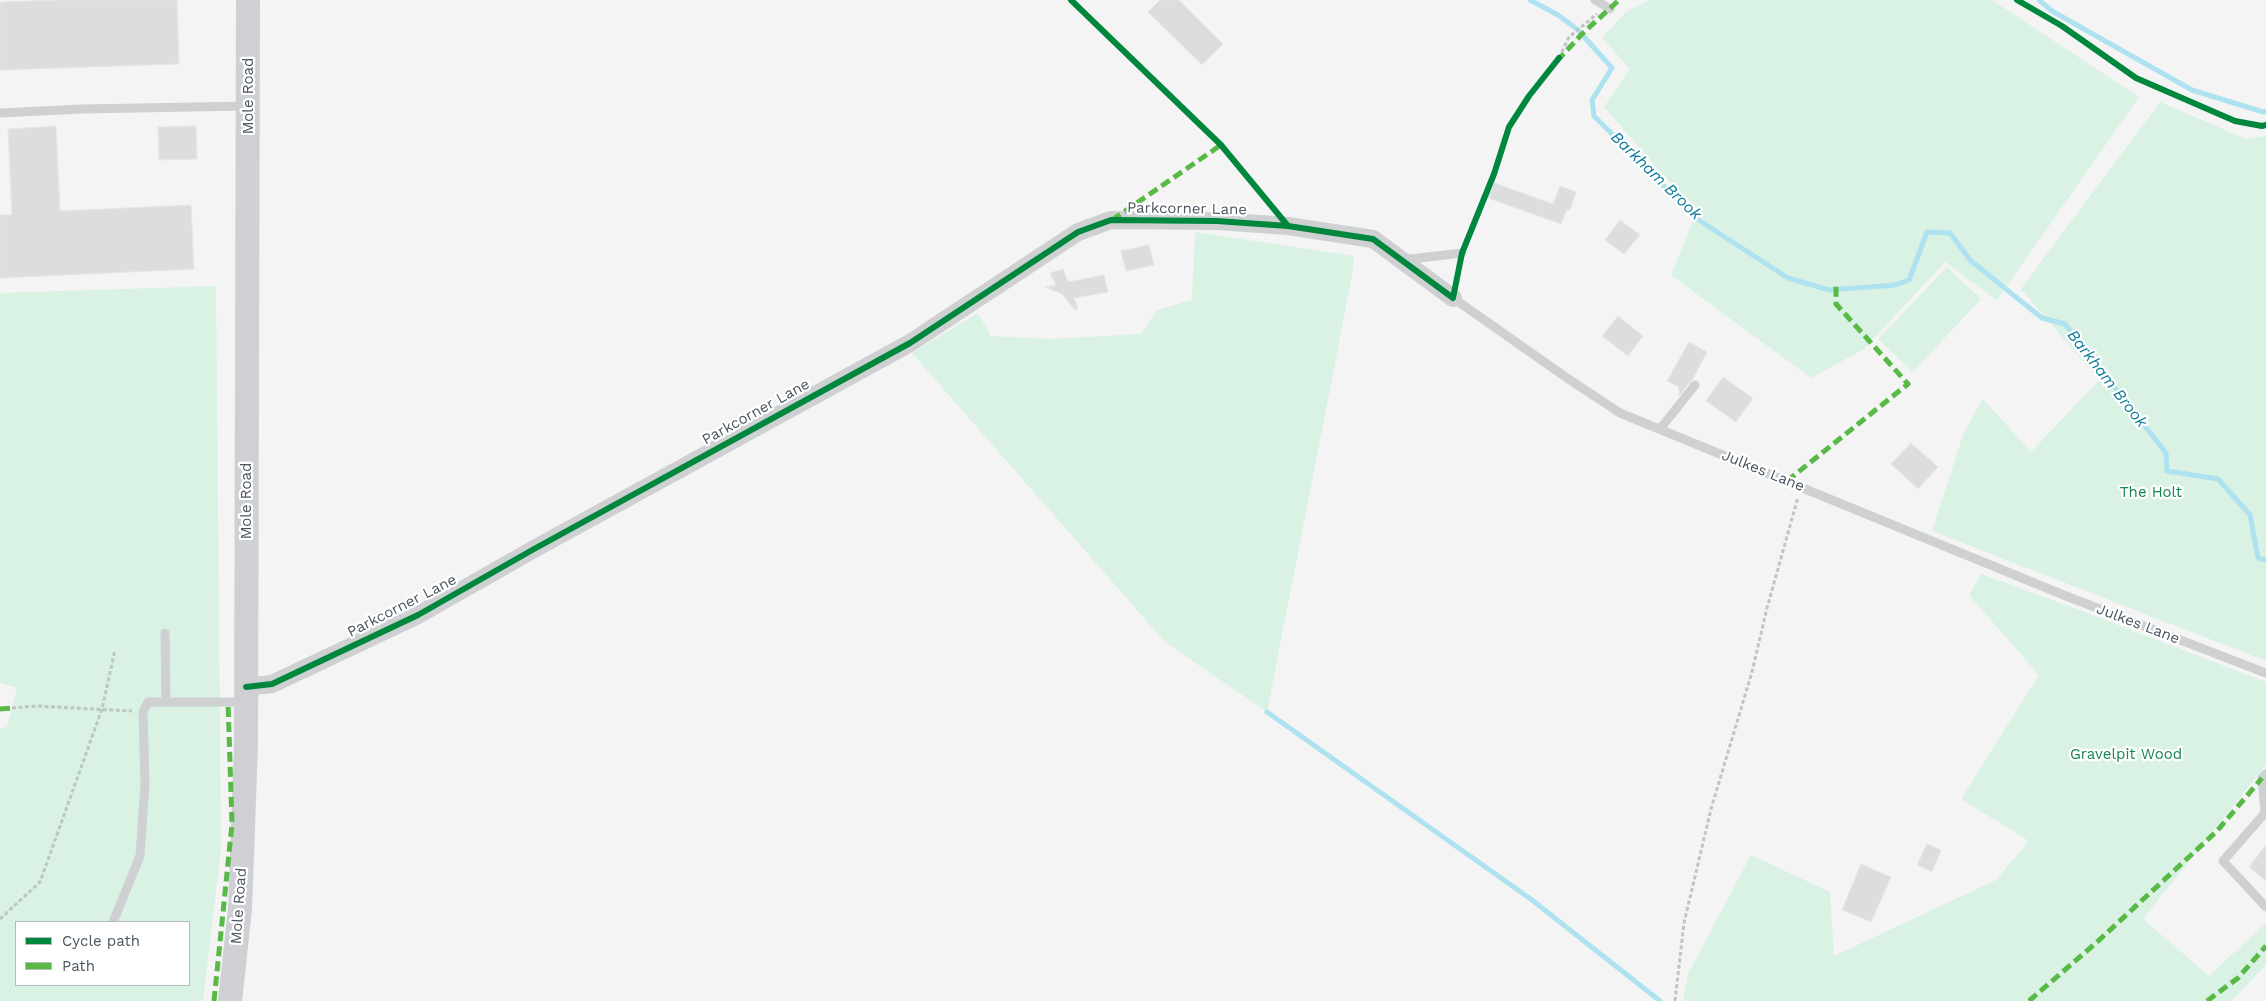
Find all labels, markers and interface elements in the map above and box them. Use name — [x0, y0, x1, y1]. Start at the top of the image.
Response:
street label: Mole Road — [240, 58, 258, 134]
water label: Barkham Brook — [1607, 128, 1705, 224]
street label: Parkcorner Lane — [1127, 199, 1247, 219]
water label: Barkham Brook — [2063, 326, 2151, 432]
street label: Parkcorner Lane — [699, 375, 813, 449]
street label: Julkes Lane — [1719, 446, 1807, 496]
street label: Mole Road — [238, 463, 256, 539]
park label: The Holt — [2120, 484, 2182, 502]
street label: Parkcorner Lane — [344, 571, 460, 641]
street label: Julkes Lane — [2094, 600, 2182, 648]
park label: Gravelpit Wood — [2070, 746, 2182, 764]
street label: Mole Road — [227, 867, 251, 945]
legend — [15, 921, 190, 986]
text: Cycle path — [62, 932, 140, 950]
text: Path — [62, 957, 95, 975]

